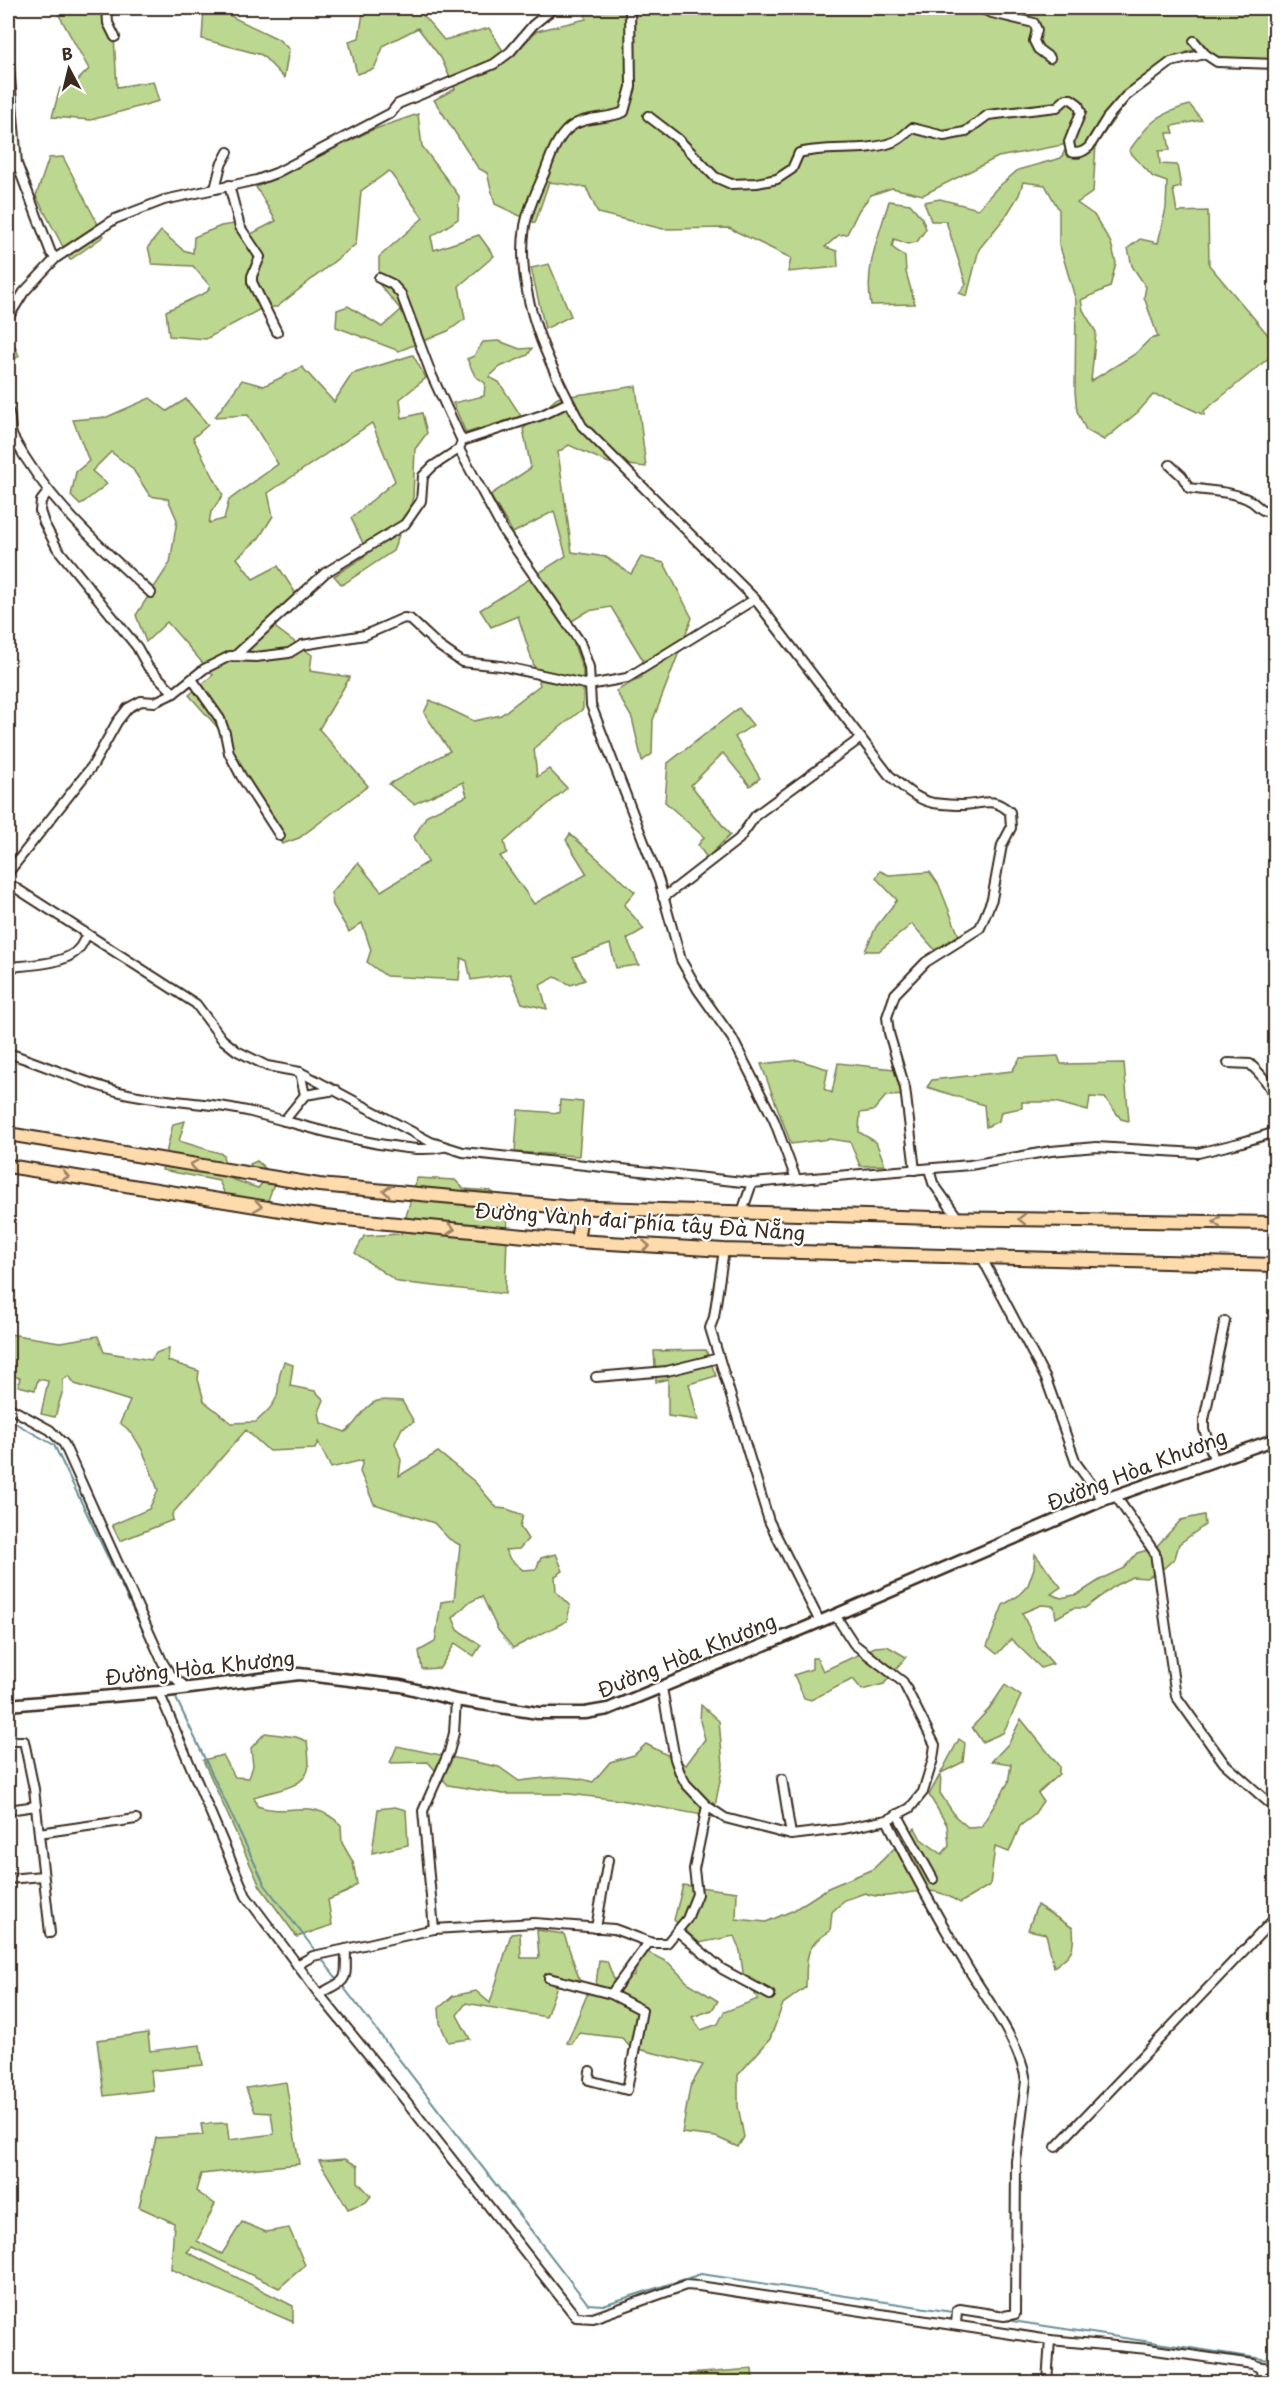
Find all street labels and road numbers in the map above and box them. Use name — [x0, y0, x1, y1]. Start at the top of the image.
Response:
street label: Đường Vành đai phía tây Đà Nẵng — [474, 1194, 806, 1248]
street label: Đường Hòa Khương — [1042, 1421, 1231, 1517]
street label: Đường Hòa Khương — [593, 1605, 781, 1705]
street label: Đường Hòa Khương — [104, 1642, 296, 1692]

